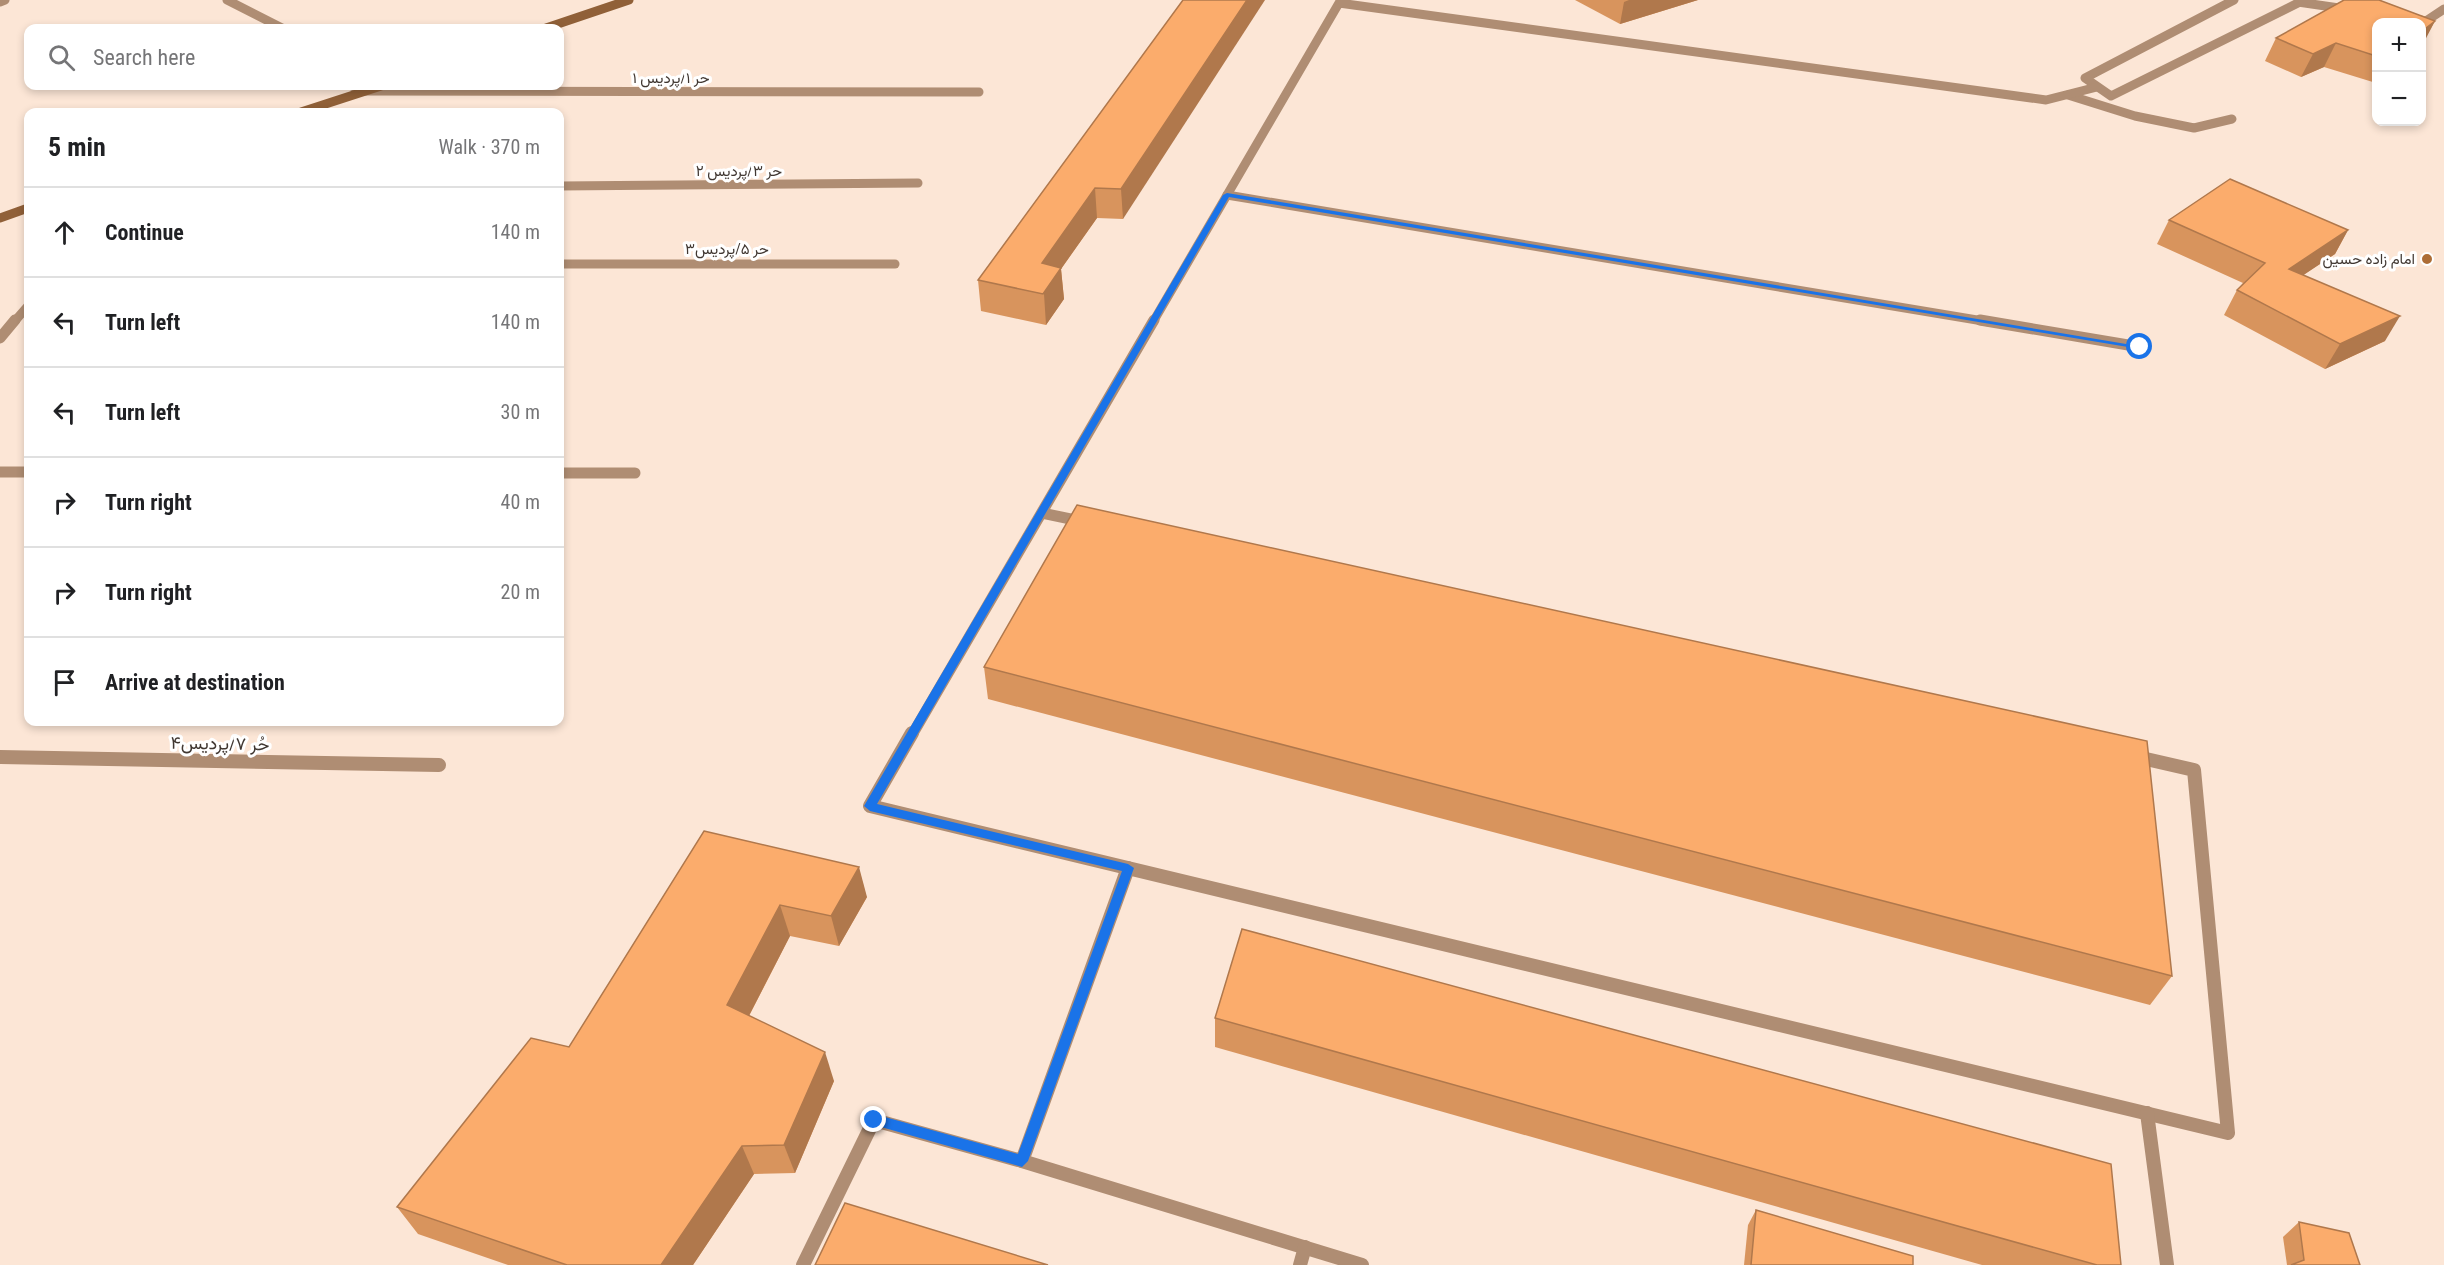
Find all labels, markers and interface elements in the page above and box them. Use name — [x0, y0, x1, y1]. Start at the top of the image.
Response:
map controls — [2372, 18, 2426, 126]
button: + — [2372, 18, 2426, 72]
search box — [24, 24, 564, 90]
icon: search — [45, 41, 78, 74]
text: Search here — [93, 45, 195, 70]
street label: حر ۱/پردیس ۱ — [632, 69, 710, 88]
button: − — [2372, 72, 2426, 126]
text: 5 min — [48, 132, 106, 162]
text: Walk · 370 m — [439, 135, 540, 159]
street label: حر ۳/پردیس ۲ — [696, 162, 782, 181]
icon: ahead — [48, 216, 81, 249]
text: Continue — [105, 220, 184, 245]
text: 140 m — [491, 220, 540, 244]
street label: حر ۵/پردیس۳ — [685, 240, 769, 259]
place label: امام زاده حسین — [2323, 250, 2415, 269]
marker: امام زاده حسین — [2420, 252, 2434, 266]
icon: left — [48, 306, 81, 339]
text: Turn left — [105, 310, 180, 335]
text: 140 m — [491, 310, 540, 334]
route start — [2126, 333, 2152, 359]
icon: left — [48, 396, 81, 429]
text: Turn left — [105, 400, 180, 425]
text: 30 m — [501, 400, 540, 424]
icon: right — [48, 486, 81, 519]
text: Turn right — [105, 490, 192, 515]
text: 40 m — [501, 490, 540, 514]
icon: right — [48, 576, 81, 609]
text: Turn right — [105, 580, 192, 605]
text: 20 m — [501, 580, 540, 604]
icon: arrive — [48, 666, 81, 699]
text: Arrive at destination — [105, 670, 285, 695]
street label: حُر ۷/پردیس۴ — [170, 732, 270, 756]
route end — [860, 1106, 886, 1132]

